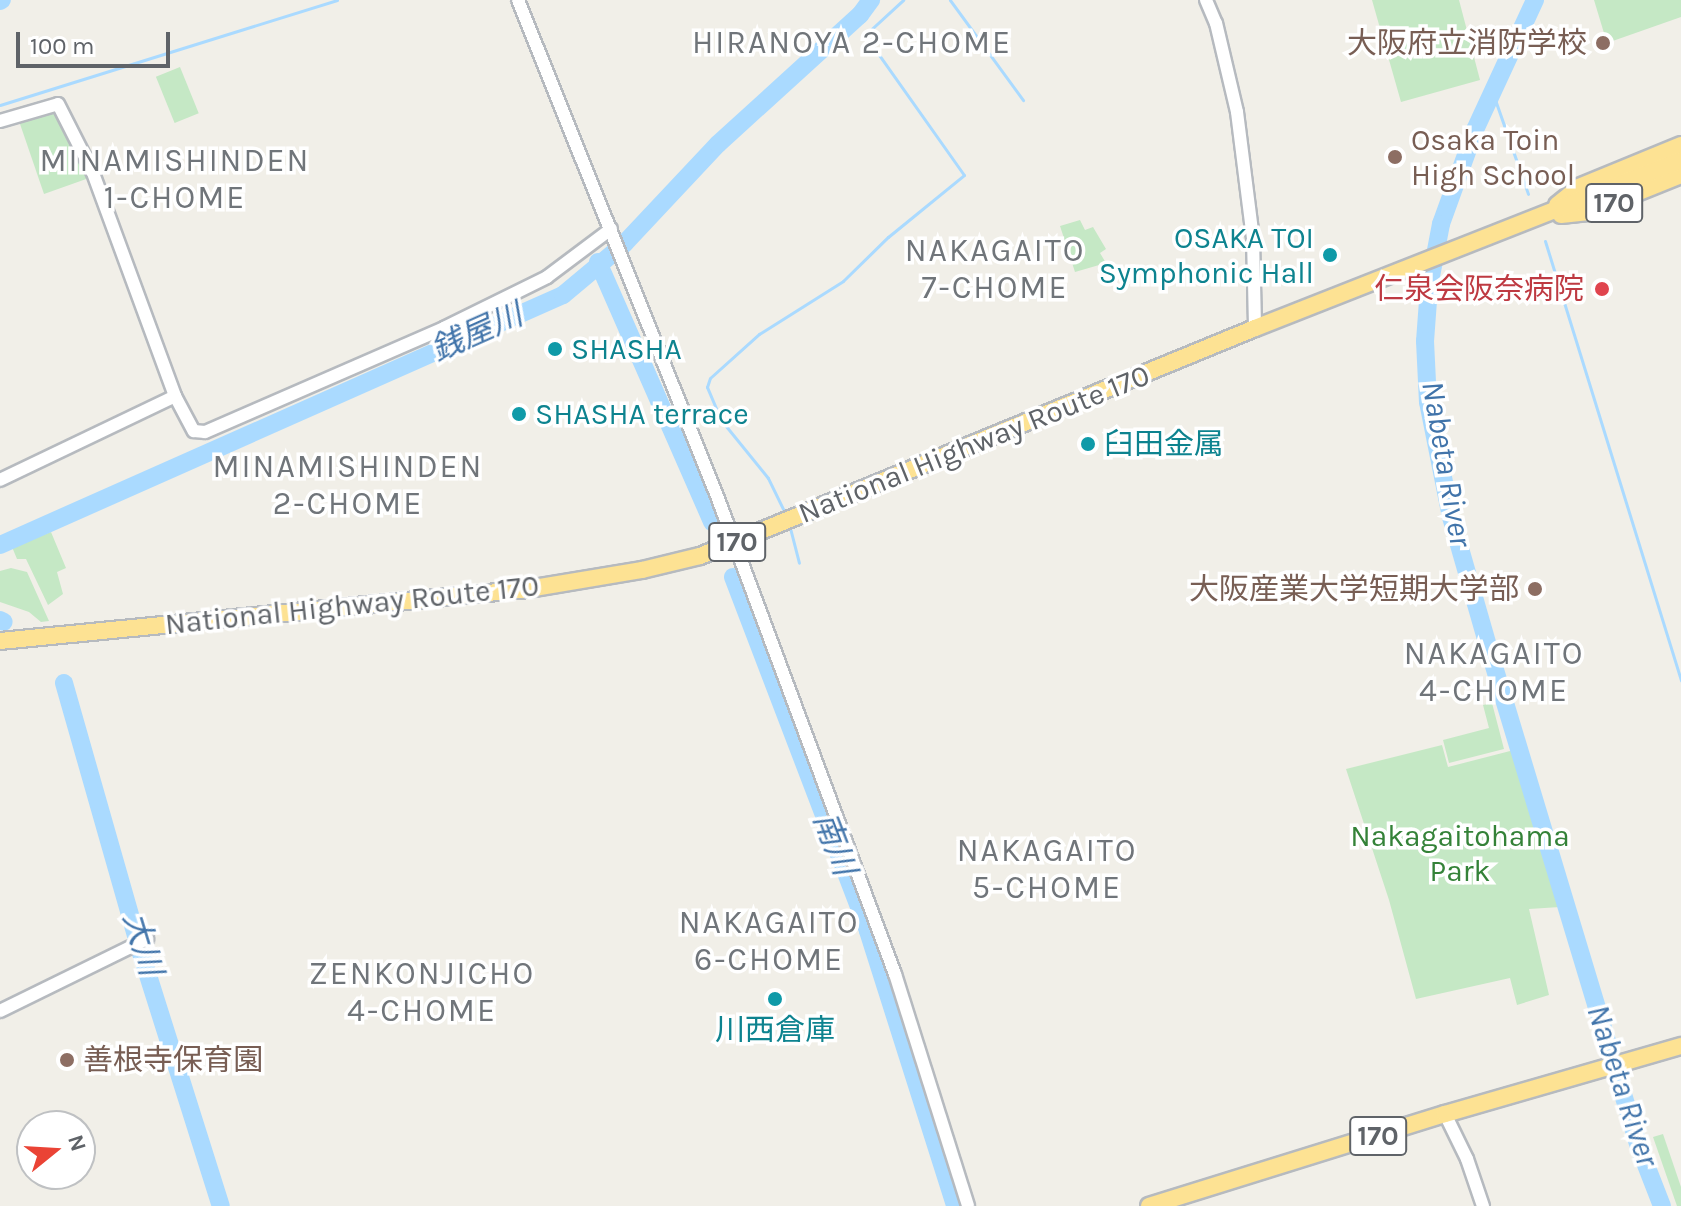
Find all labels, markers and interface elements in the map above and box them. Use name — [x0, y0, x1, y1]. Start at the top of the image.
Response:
scale bar — [20, 16, 174, 66]
district label: HIRANOYA 2-CHOME — [692, 24, 1012, 62]
place label: 大阪府立消防学校 — [1347, 25, 1587, 61]
text: 100 m — [30, 32, 95, 60]
marker: 大阪府立消防学校 — [1594, 34, 1612, 52]
place label: Osaka Toin High School — [1411, 122, 1575, 192]
district label: MINAMISHINDEN 1-CHOME — [40, 143, 310, 218]
marker: Osaka Toin High School — [1386, 148, 1404, 166]
road number: 170 — [1584, 179, 1644, 227]
place label: OSAKA TOI Symphonic Hall — [1099, 220, 1314, 290]
district label: NAKAGAITO 7-CHOME — [905, 233, 1085, 308]
marker: OSAKA TOI Symphonic Hall — [1321, 246, 1339, 264]
place label: 仁泉会阪奈病院 — [1374, 271, 1584, 307]
marker: 仁泉会阪奈病院 — [1591, 278, 1613, 300]
water label: 銭屋川 — [425, 296, 529, 370]
place label: SHASHA — [571, 331, 682, 367]
marker: SHASHA — [546, 340, 564, 358]
street label: National Highway Route 170 — [793, 357, 1155, 531]
water label: Nabeta River — [1413, 378, 1479, 550]
place label: SHASHA terrace — [535, 396, 749, 432]
marker: SHASHA terrace — [510, 405, 528, 423]
place label: 臼田金属 — [1104, 426, 1224, 462]
marker: 臼田金属 — [1079, 435, 1097, 453]
district label: MINAMISHINDEN 2-CHOME — [213, 449, 483, 524]
road number: 170 — [707, 518, 767, 566]
street label: National Highway Route 170 — [163, 567, 541, 643]
place label: 大阪産業大学短期大学部 — [1189, 571, 1519, 607]
marker: 大阪産業大学短期大学部 — [1526, 580, 1544, 598]
district label: NAKAGAITO 4-CHOME — [1404, 636, 1584, 711]
water label: 南川 — [805, 807, 863, 881]
park label: Nakagaitohama Park — [1350, 818, 1570, 888]
district label: NAKAGAITO 5-CHOME — [957, 833, 1137, 908]
district label: NAKAGAITO 6-CHOME — [679, 905, 859, 980]
water label: 大川 — [114, 908, 170, 980]
district label: ZENKONJICHO 4-CHOME — [309, 956, 535, 1031]
marker: 川西倉庫 — [766, 990, 784, 1008]
water label: Nabeta River — [1578, 1000, 1666, 1172]
place label: 川西倉庫 — [715, 1012, 835, 1048]
place label: 善根寺保育園 — [83, 1042, 263, 1078]
marker: 善根寺保育園 — [58, 1051, 76, 1069]
north arrow — [16, 1110, 96, 1190]
road number: 170 — [1348, 1112, 1408, 1160]
text: N — [62, 1132, 92, 1155]

